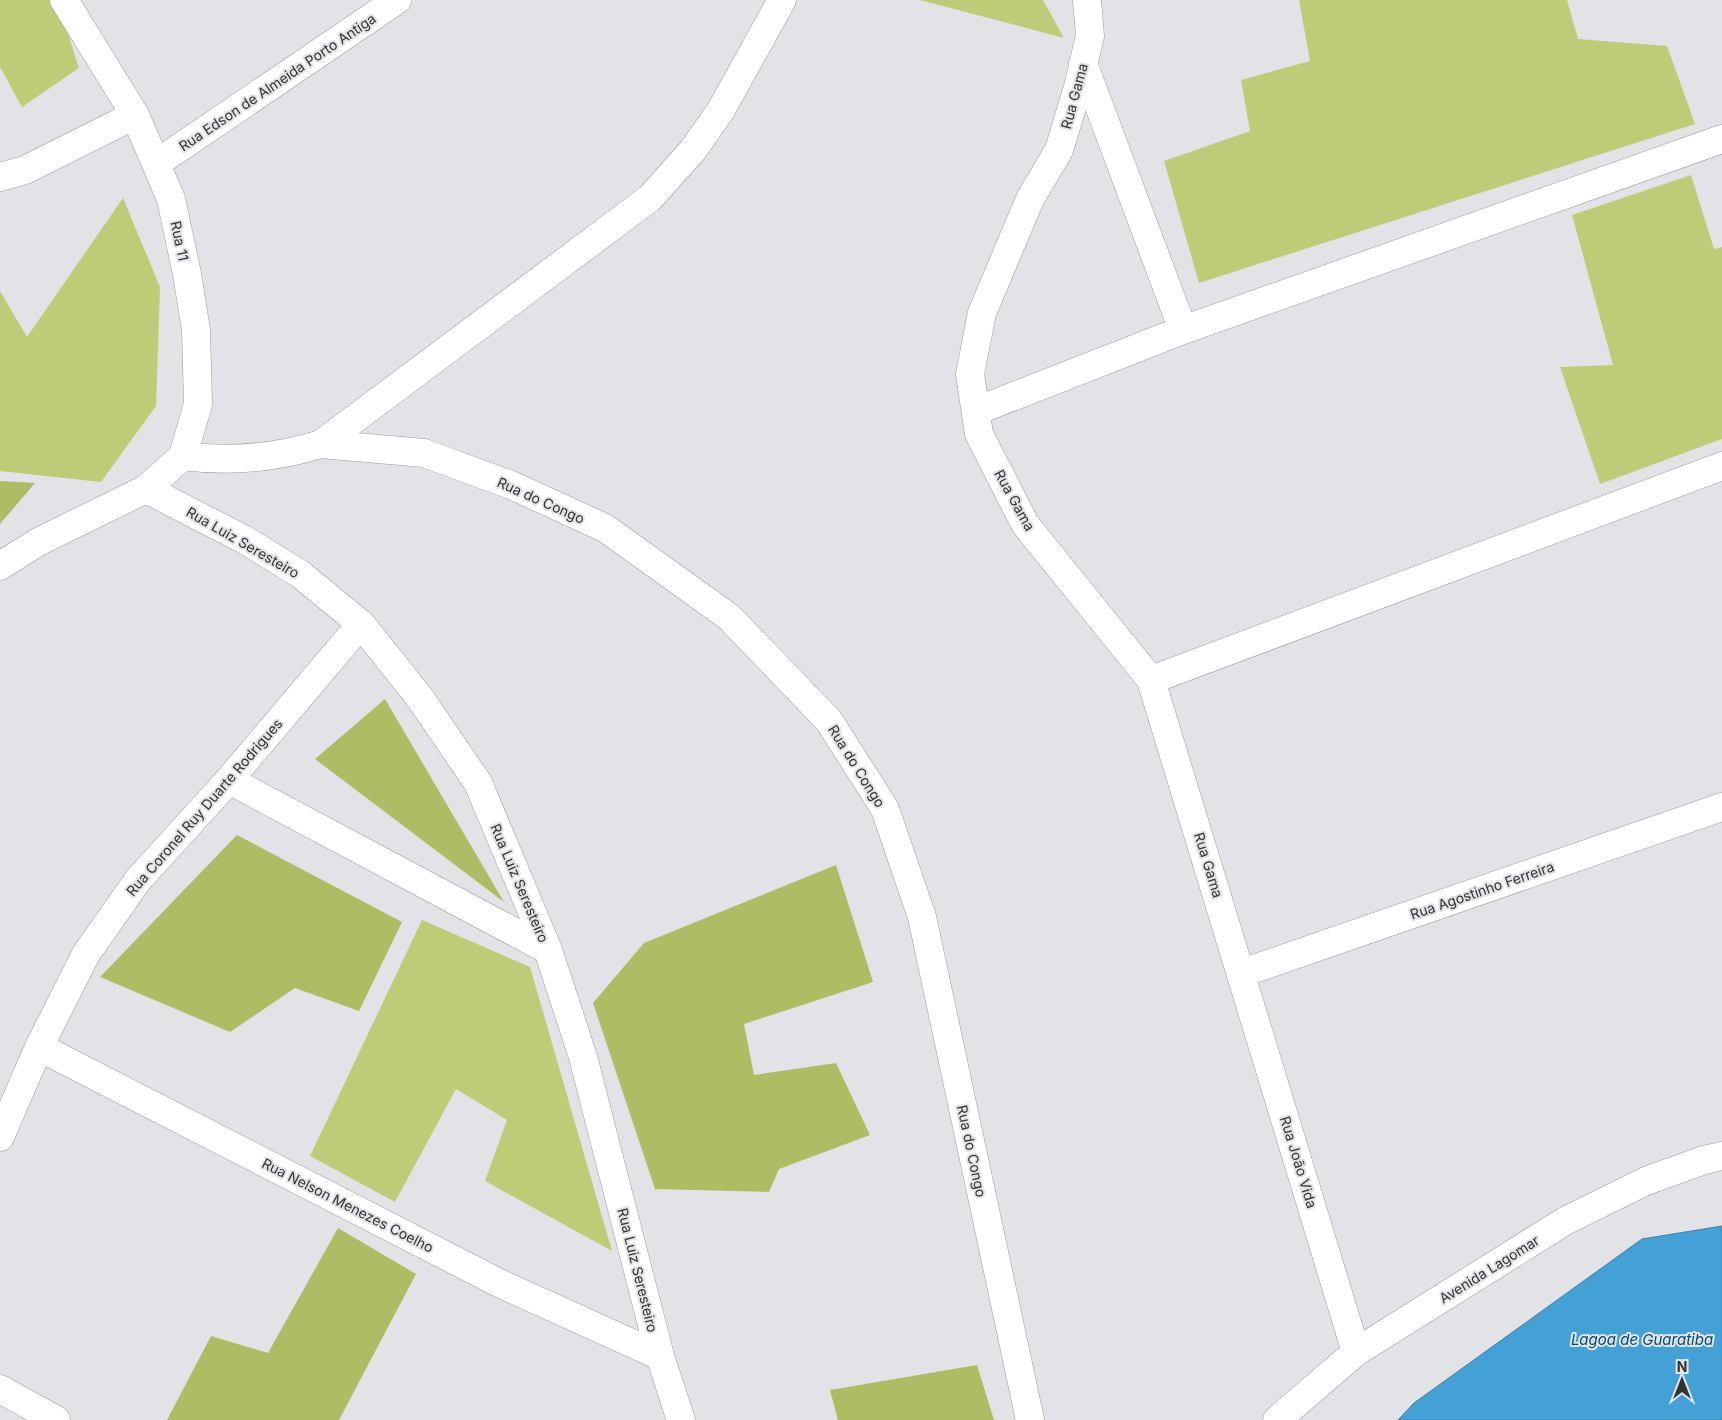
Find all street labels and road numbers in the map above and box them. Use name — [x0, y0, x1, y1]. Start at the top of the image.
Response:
street label: Rua Edson de Almeida Porto Antiga — [175, 10, 379, 154]
street label: Rua Gama — [1057, 61, 1091, 131]
street label: Rua 11 — [167, 219, 193, 263]
street label: Rua Gama — [991, 466, 1039, 534]
street label: Rua do Congo — [495, 473, 587, 527]
street label: Rua Luiz Seresteiro — [184, 503, 302, 581]
street label: Rua Coronel Ruy Duarte Rodrigues — [122, 715, 286, 899]
street label: Rua do Congo — [825, 722, 889, 810]
street label: Rua Luiz Seresteiro — [487, 821, 553, 945]
street label: Rua Gama — [1191, 830, 1227, 900]
street label: Rua Agostinho Ferreira — [1408, 857, 1556, 923]
street label: Rua do Congo — [954, 1103, 990, 1199]
street label: Rua João Vida — [1277, 1114, 1321, 1210]
street label: Rua Nelson Menezes Coelho — [259, 1154, 437, 1256]
street label: Rua Luiz Seresteiro — [614, 1206, 662, 1334]
street label: Avenida Lagomar — [1436, 1231, 1542, 1307]

